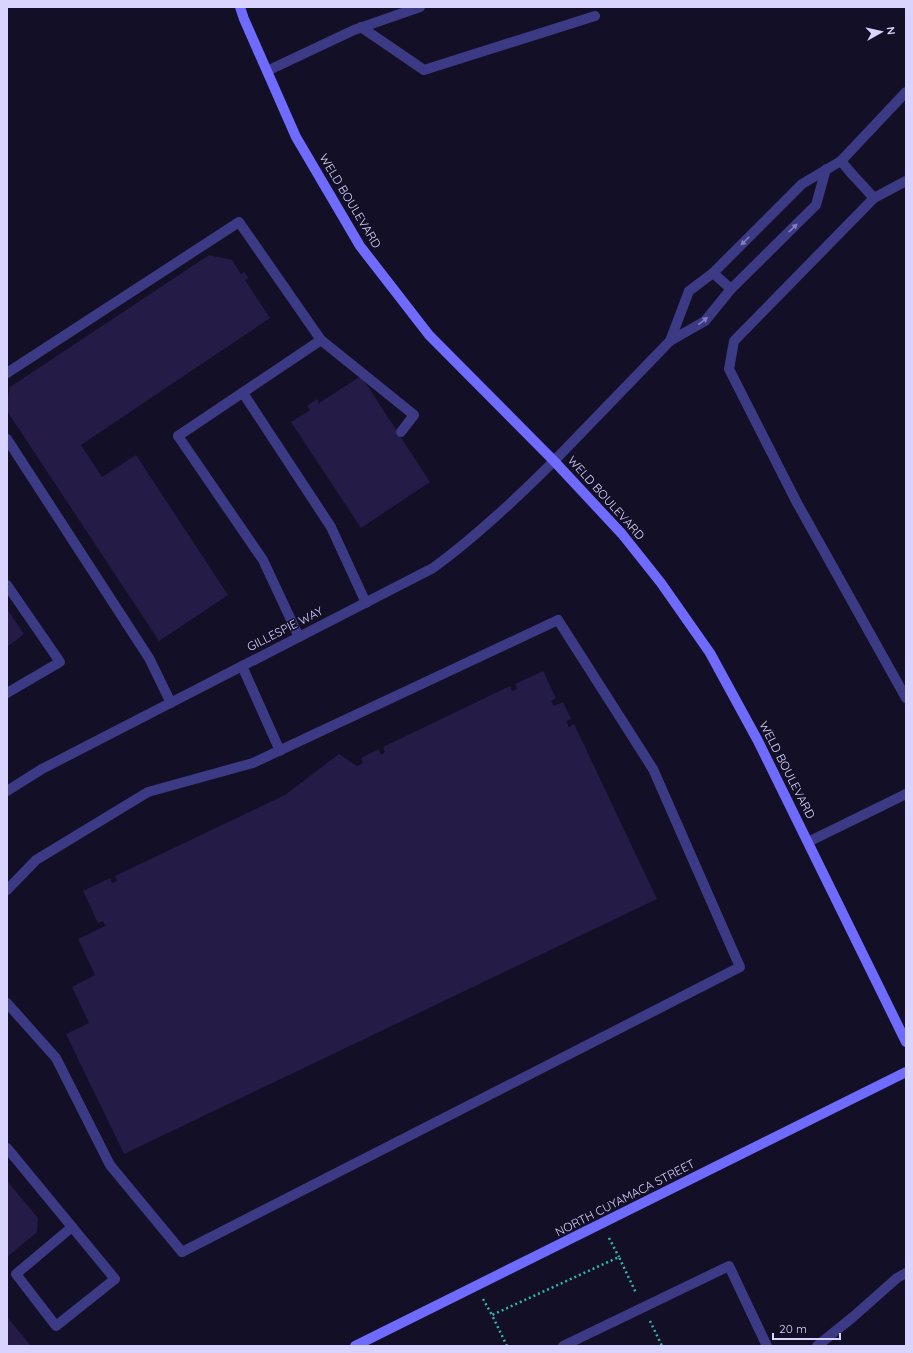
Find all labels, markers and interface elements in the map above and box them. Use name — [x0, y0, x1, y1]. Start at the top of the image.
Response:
north arrow — [861, 12, 901, 52]
text: N — [883, 26, 898, 36]
street label: WELD BOULEVARD — [316, 151, 385, 251]
one-way arrow — [788, 223, 798, 233]
one-way arrow — [740, 236, 749, 246]
one-way arrow — [698, 317, 709, 325]
street label: WELD BOULEVARD — [565, 453, 648, 543]
street label: GILLESPIE WAY — [244, 603, 325, 654]
street label: WELD BOULEVARD — [756, 718, 819, 821]
street label: NORTH CUYAMACA STREET — [552, 1156, 697, 1239]
scale bar — [773, 1315, 840, 1341]
text: 20 m — [779, 1321, 807, 1336]

